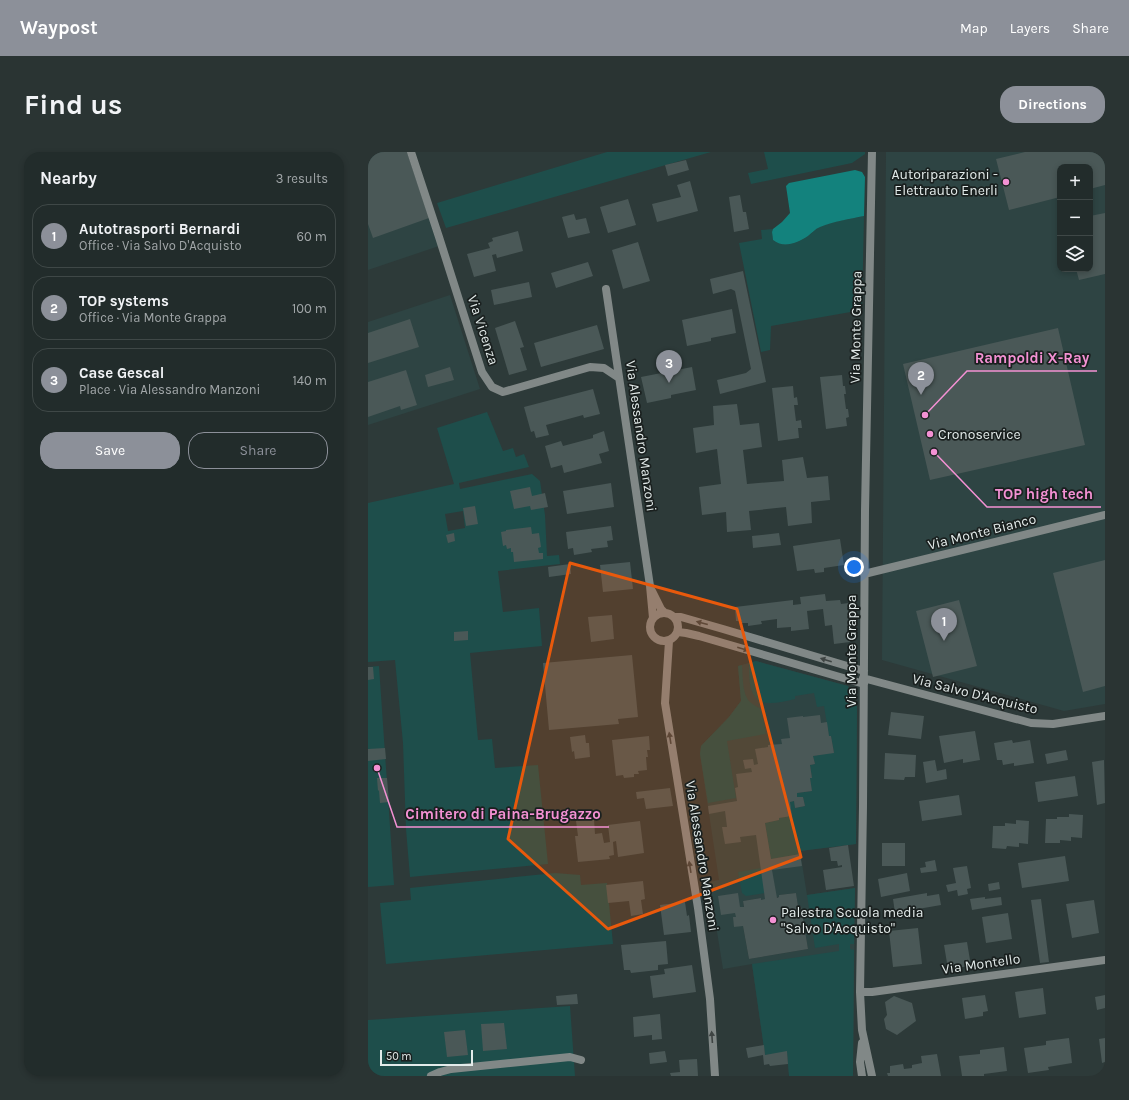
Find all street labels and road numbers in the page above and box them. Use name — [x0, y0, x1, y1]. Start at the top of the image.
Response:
street label: Via Monte Grappa — [847, 271, 865, 383]
street label: Via Vicenza — [464, 293, 502, 367]
street label: Via Alessandro Manzoni — [622, 359, 660, 513]
street label: Via Monte Bianco — [926, 510, 1038, 554]
street label: Via Monte Grappa — [843, 595, 860, 707]
street label: Via Salvo D'Acquisto — [911, 670, 1039, 718]
street label: Via Alessandro Manzoni — [682, 779, 722, 933]
street label: Via Montello — [941, 950, 1021, 978]

